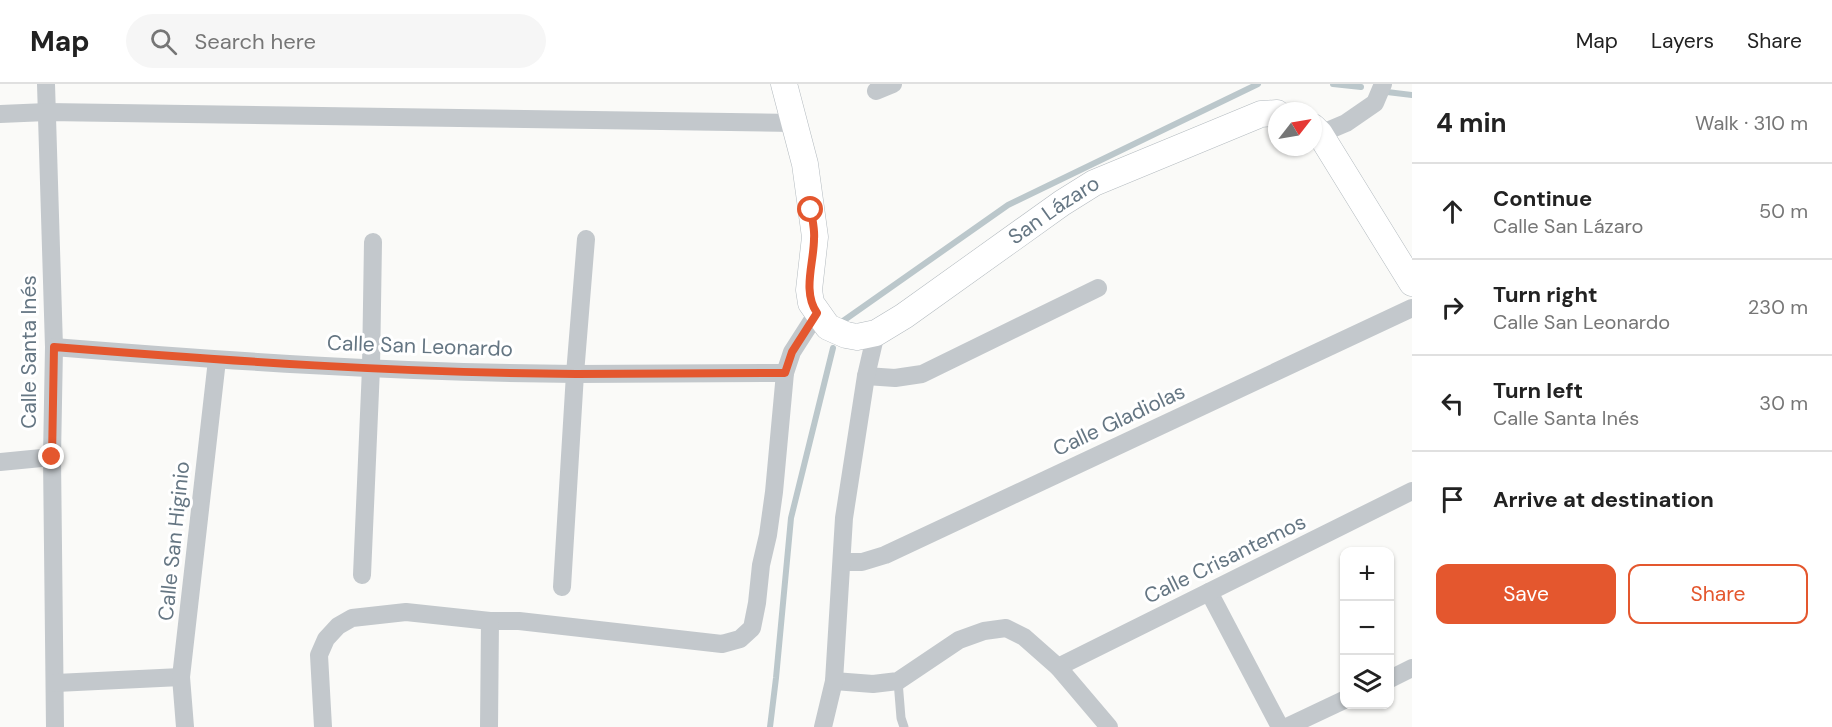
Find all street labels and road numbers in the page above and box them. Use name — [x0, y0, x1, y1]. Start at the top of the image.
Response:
street label: San Lázaro — [1003, 169, 1105, 251]
street label: Calle Santa Inés — [15, 275, 43, 429]
street label: Calle San Leonardo — [327, 329, 513, 363]
street label: Calle Gladiolas — [1048, 377, 1190, 463]
street label: Calle San Higinio — [152, 460, 196, 622]
street label: Calle Crisantemos — [1139, 508, 1311, 610]

